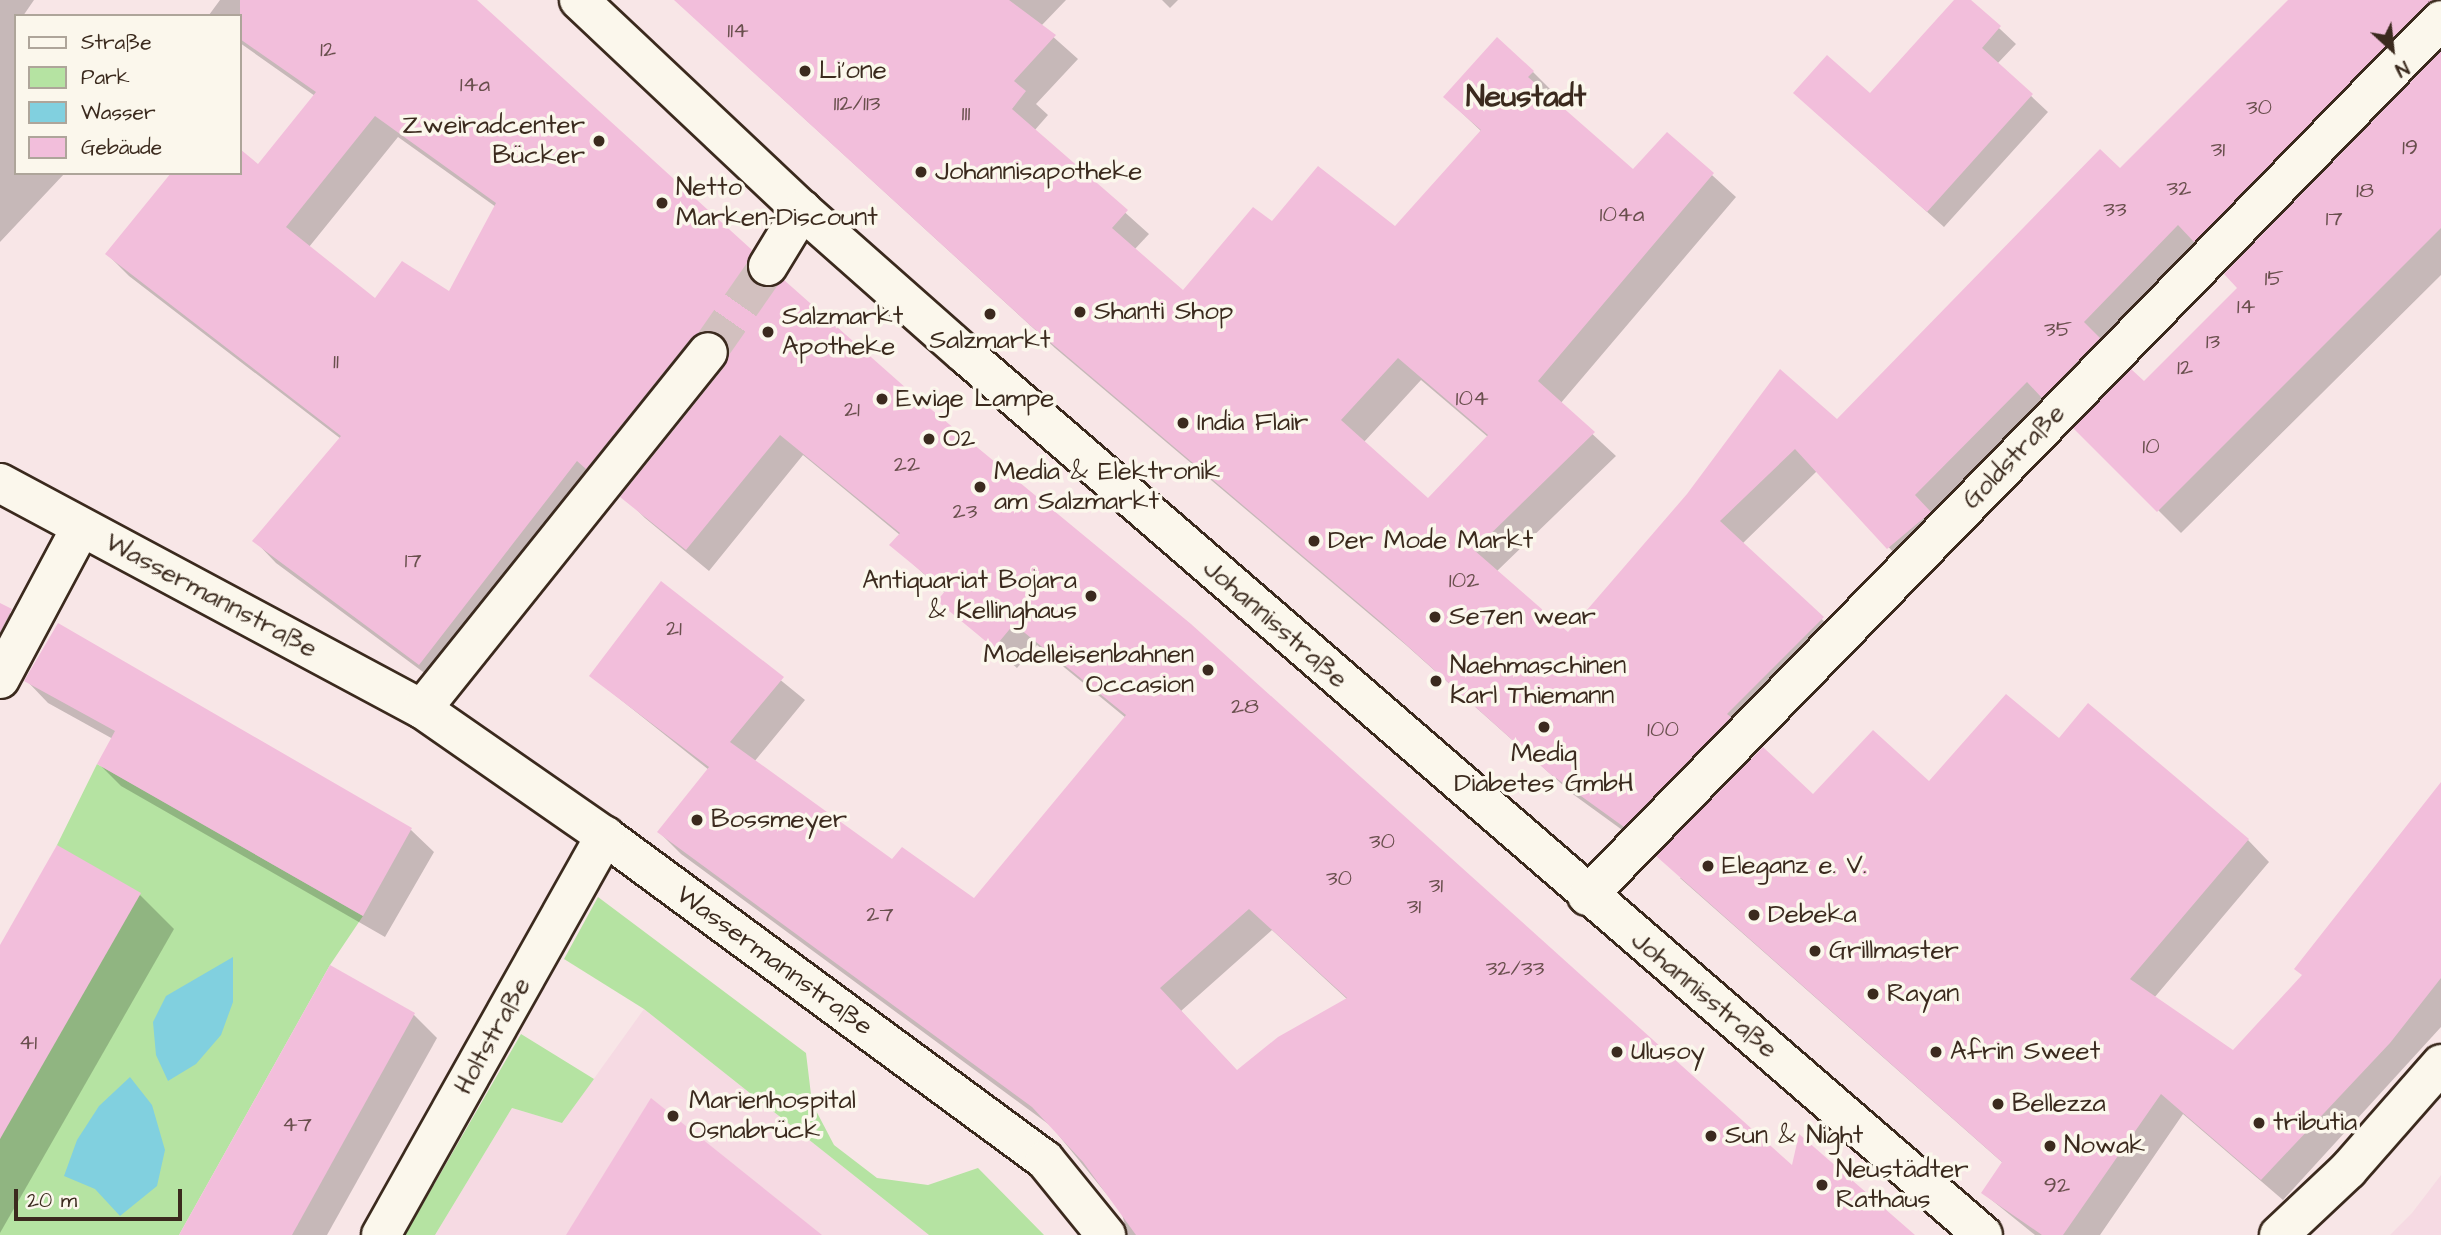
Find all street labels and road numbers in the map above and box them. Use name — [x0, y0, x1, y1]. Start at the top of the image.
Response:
street label: Goldstraße — [1956, 398, 2072, 516]
street label: Wassermannstraße — [100, 527, 322, 665]
street label: Johannisstraße — [1196, 553, 1354, 695]
street label: Wassermannstraße — [670, 879, 878, 1043]
street label: Johannisstraße — [1625, 925, 1783, 1065]
street label: Holtstraße — [448, 972, 538, 1100]

